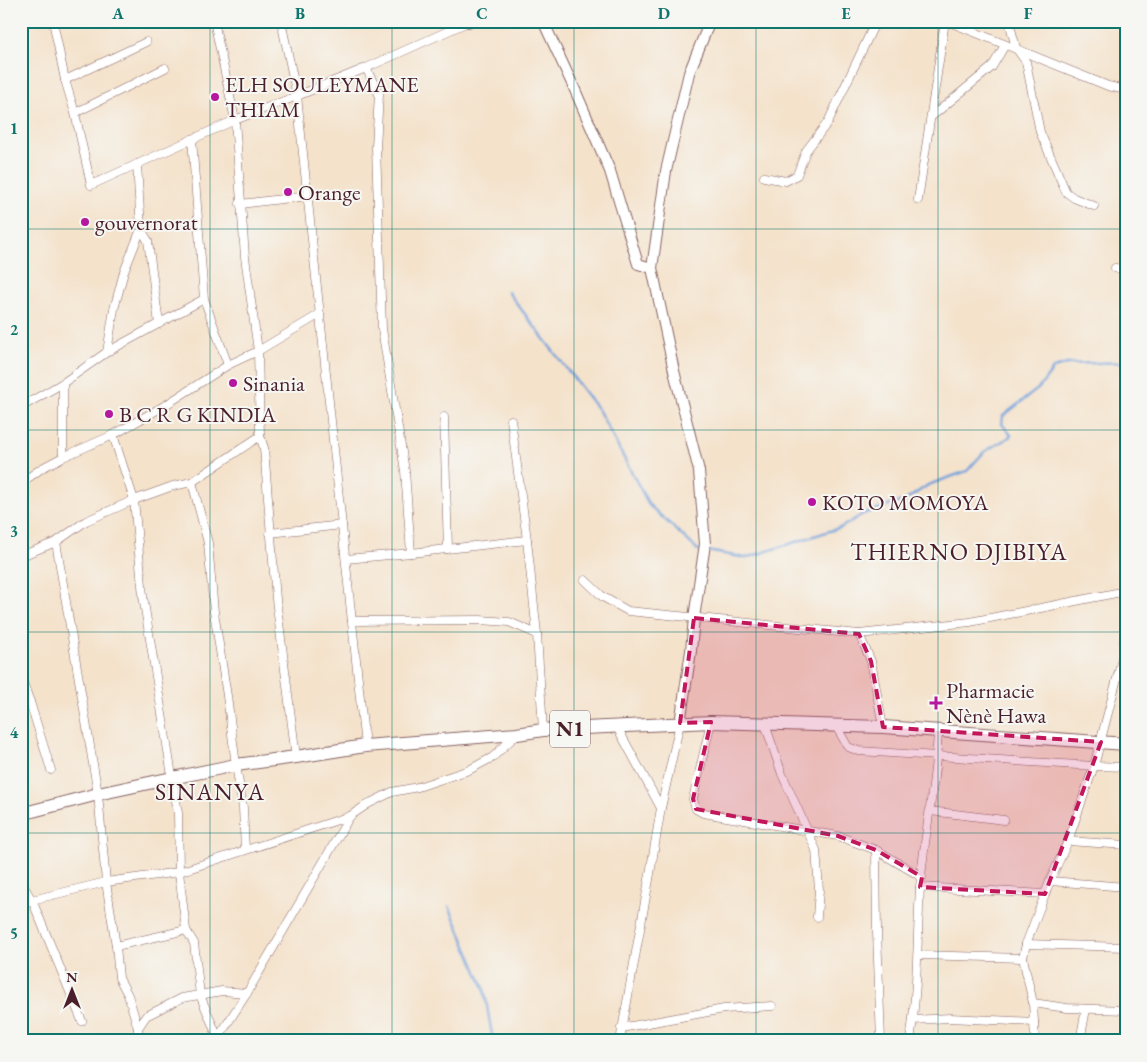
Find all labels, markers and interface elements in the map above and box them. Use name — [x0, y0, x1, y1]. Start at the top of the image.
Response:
text: A — [111, 3, 124, 24]
text: B — [295, 3, 305, 24]
text: C — [476, 3, 488, 24]
text: D — [658, 3, 670, 24]
text: E — [841, 3, 851, 24]
text: F — [1024, 3, 1033, 24]
place label: ELH SOULEYMANE THIAM — [225, 70, 419, 124]
marker: ELH SOULEYMANE THIAM — [209, 91, 221, 103]
text: 1 — [10, 118, 18, 139]
place label: Orange — [298, 178, 361, 207]
marker: Orange — [282, 186, 294, 198]
place label: gouvernorat — [95, 208, 198, 237]
marker: gouvernorat — [79, 216, 91, 228]
text: 2 — [10, 319, 19, 340]
place label: Sinania — [243, 369, 305, 398]
marker: Sinania — [227, 377, 239, 389]
place label: B C R G KINDIA — [119, 400, 277, 429]
marker: B C R G KINDIA — [103, 408, 115, 420]
place label: KOTO MOMOYA — [822, 488, 989, 517]
marker: KOTO MOMOYA — [806, 496, 818, 508]
text: 3 — [10, 521, 18, 542]
district label: THIERNO DJIBIYA — [850, 536, 1068, 567]
place label: Pharmacie Nènè Hawa — [946, 676, 1046, 730]
marker: Pharmacie Nènè Hawa — [930, 697, 942, 709]
road number: N1 — [550, 711, 590, 748]
text: 4 — [10, 722, 19, 743]
district label: SINANYA — [155, 776, 265, 807]
text: 5 — [10, 923, 18, 944]
north arrow — [48, 964, 98, 1014]
text: N — [66, 968, 78, 986]

